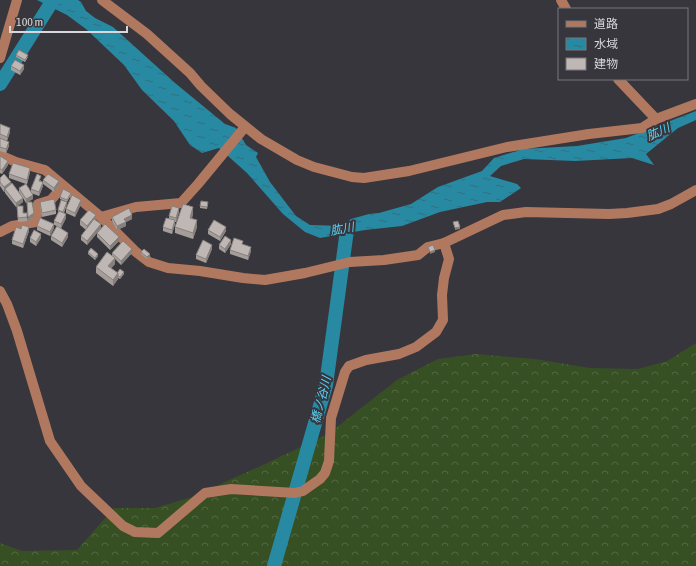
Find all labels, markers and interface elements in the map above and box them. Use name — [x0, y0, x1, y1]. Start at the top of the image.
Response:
scale bar — [10, 8, 127, 34]
legend — [558, 8, 688, 80]
text: 100 m — [16, 15, 43, 29]
text: 道路 — [594, 17, 618, 31]
text: 水域 — [594, 37, 618, 51]
text: 建物 — [594, 57, 618, 71]
water label: 肱川 — [644, 120, 674, 143]
water label: 肱川 — [329, 220, 357, 238]
water label: 橋ノ谷川 — [308, 373, 334, 425]

